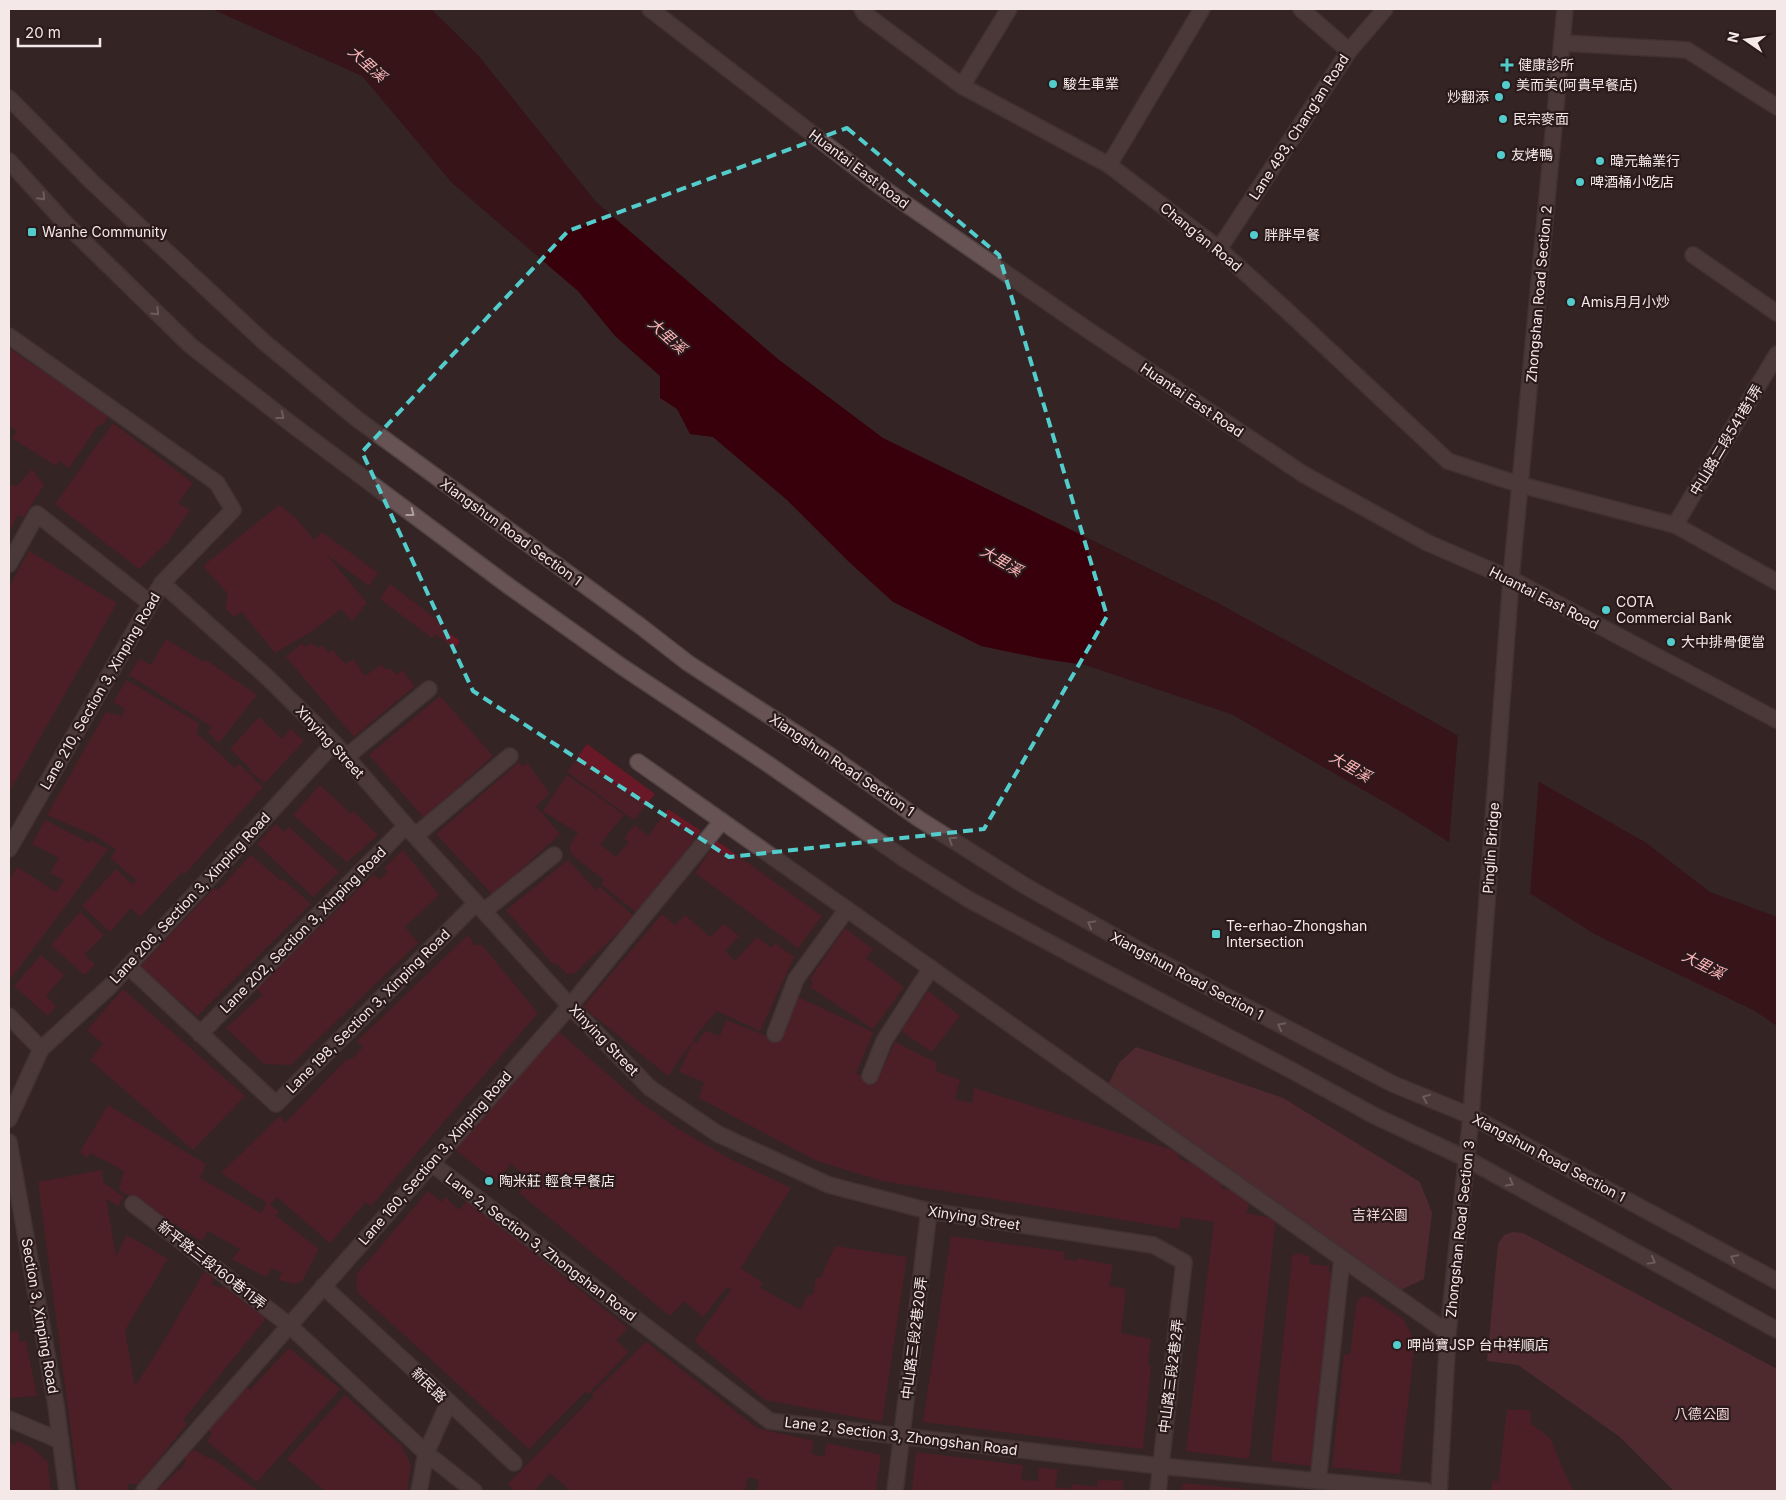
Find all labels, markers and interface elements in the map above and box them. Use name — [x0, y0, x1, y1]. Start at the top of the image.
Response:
scale bar — [18, 15, 100, 47]
north arrow — [1721, 15, 1771, 65]
text: 20 m — [25, 23, 61, 42]
text: N — [1723, 30, 1742, 44]
water label: 大里溪 — [344, 42, 392, 87]
street label: Lane 493, Chang’an Road — [1245, 51, 1352, 203]
place label: 健康診所 — [1518, 56, 1574, 73]
marker: 健康診所 — [1500, 58, 1514, 72]
place label: 駿生車業 — [1063, 75, 1119, 92]
place label: 美而美(阿貴早餐店) — [1516, 76, 1638, 93]
marker: 駿生車業 — [1047, 78, 1059, 90]
marker: 美而美(阿貴早餐店) — [1500, 79, 1512, 91]
place label: 炒翻添 — [1447, 88, 1489, 105]
marker: 炒翻添 — [1493, 91, 1505, 103]
place label: 民宗麥面 — [1513, 110, 1569, 127]
marker: 民宗麥面 — [1497, 113, 1509, 125]
street label: Huantai East Road — [806, 126, 913, 212]
place label: 友烤鴨 — [1511, 146, 1553, 163]
marker: 友烤鴨 — [1495, 149, 1507, 161]
place label: 暐元輪業行 — [1610, 152, 1680, 169]
marker: 暐元輪業行 — [1594, 155, 1606, 167]
place label: 啤酒桶小吃店 — [1590, 173, 1674, 190]
marker: 啤酒桶小吃店 — [1574, 176, 1586, 188]
one-way arrow — [36, 192, 45, 201]
street label: Chang’an Road — [1157, 199, 1245, 275]
street label: Zhongshan Road Section 2 — [1522, 205, 1555, 383]
place label: Wanhe Community — [42, 223, 168, 240]
marker: Wanhe Community — [26, 226, 38, 238]
place label: 胖胖早餐 — [1264, 226, 1320, 243]
marker: 胖胖早餐 — [1248, 229, 1260, 241]
place label: Amis月月小炒 — [1581, 293, 1670, 310]
marker: Amis月月小炒 — [1565, 296, 1577, 308]
one-way arrow — [151, 306, 160, 315]
water label: 大里溪 — [644, 314, 692, 359]
street label: Huantai East Road — [1138, 359, 1247, 440]
street label: 中山路二段541巷1弄 — [1686, 381, 1765, 498]
one-way arrow — [276, 410, 285, 419]
street label: Xiangshun Road Section 1 — [437, 474, 585, 589]
one-way arrow — [405, 508, 414, 516]
water label: 大里溪 — [977, 541, 1027, 581]
street label: Huantai East Road — [1487, 563, 1602, 633]
street label: Lane 210, Section 3, Xinping Road — [36, 589, 163, 792]
place label: COTA Commercial Bank — [1616, 593, 1732, 626]
marker: COTA Commercial Bank — [1600, 604, 1612, 616]
place label: 大中排骨便當 — [1681, 633, 1765, 650]
marker: 大中排骨便當 — [1665, 636, 1677, 648]
street label: Xinying Street — [293, 702, 368, 782]
street label: Xiangshun Road Section 1 — [767, 710, 918, 819]
water label: 大里溪 — [1326, 747, 1376, 787]
street label: Pinglin Bridge — [1479, 802, 1502, 894]
street label: Lane 206, Section 3, Xinping Road — [106, 809, 273, 987]
one-way arrow — [949, 837, 958, 846]
street label: Lane 202, Section 3, Xinping Road — [216, 843, 389, 1016]
place label: Te-erhao-Zhongshan Intersection — [1226, 917, 1367, 950]
one-way arrow — [1088, 920, 1097, 930]
street label: Lane 198, Section 3, Xinping Road — [282, 925, 453, 1096]
street label: Xiangshun Road Section 1 — [1108, 928, 1267, 1023]
marker: Te-erhao-Zhongshan Intersection — [1210, 928, 1222, 940]
water label: 大里溪 — [1679, 946, 1729, 984]
street label: Xinying Street — [566, 1000, 643, 1079]
one-way arrow — [1277, 1022, 1286, 1032]
street label: Lane 160, Section 3, Xinping Road — [354, 1067, 515, 1248]
one-way arrow — [1422, 1093, 1431, 1104]
street label: Xiangshun Road Section 1 — [1470, 1110, 1629, 1205]
street label: Zhongshan Road Section 3 — [1442, 1139, 1477, 1318]
street label: Lane 2, Section 3, Zhongshan Road — [443, 1169, 640, 1324]
place label: 陶米莊 輕食早餐店 — [499, 1172, 615, 1189]
marker: 陶米莊 輕食早餐店 — [483, 1175, 495, 1187]
one-way arrow — [1505, 1176, 1514, 1186]
street label: Xinying Street — [927, 1202, 1022, 1233]
park label: 吉祥公園 — [1352, 1206, 1408, 1223]
street label: 新平路三段160巷11弄 — [155, 1217, 270, 1312]
street label: Section 3, Xinping Road — [18, 1237, 63, 1395]
one-way arrow — [1730, 1254, 1739, 1264]
one-way arrow — [1647, 1255, 1656, 1265]
street label: 中山路三段2巷20弄 — [898, 1275, 929, 1400]
street label: 中山路三段2巷2弄 — [1155, 1318, 1186, 1434]
place label: 呷尚寶JSP 台中祥順店 — [1407, 1336, 1549, 1353]
marker: 呷尚寶JSP 台中祥順店 — [1391, 1339, 1403, 1351]
street label: 新民路 — [408, 1364, 450, 1406]
park label: 八德公園 — [1674, 1405, 1730, 1422]
street label: Lane 2, Section 3, Zhongshan Road — [784, 1413, 1018, 1458]

